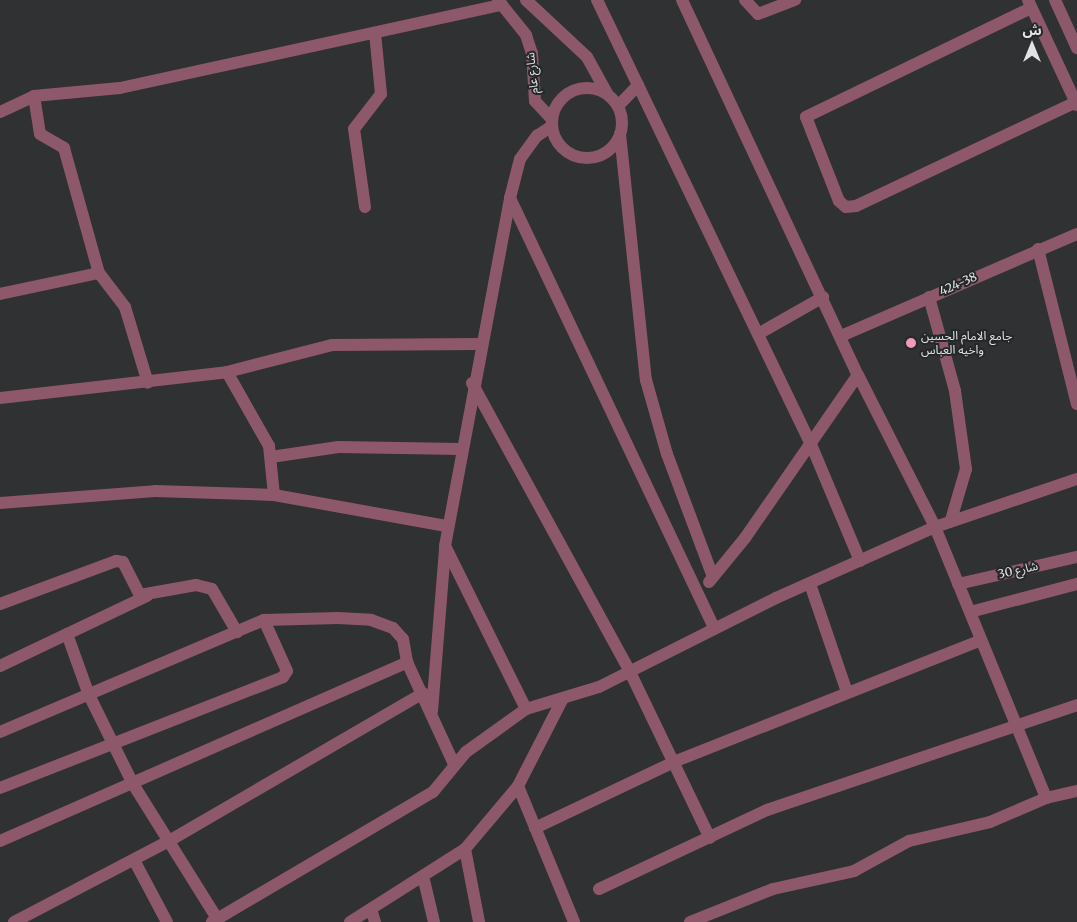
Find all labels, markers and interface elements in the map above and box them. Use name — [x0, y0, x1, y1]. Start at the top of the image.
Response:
north arrow — [1007, 20, 1057, 70]
text: ش — [1022, 21, 1042, 39]
street label: شارع عام — [523, 52, 541, 94]
street label: 424-38 — [937, 269, 979, 299]
place label: جامع الامام الحسين واخيه العباس — [921, 329, 1012, 357]
marker: جامع الامام الحسين واخيه العباس — [905, 337, 917, 349]
street label: شارع 30 — [997, 558, 1039, 582]

